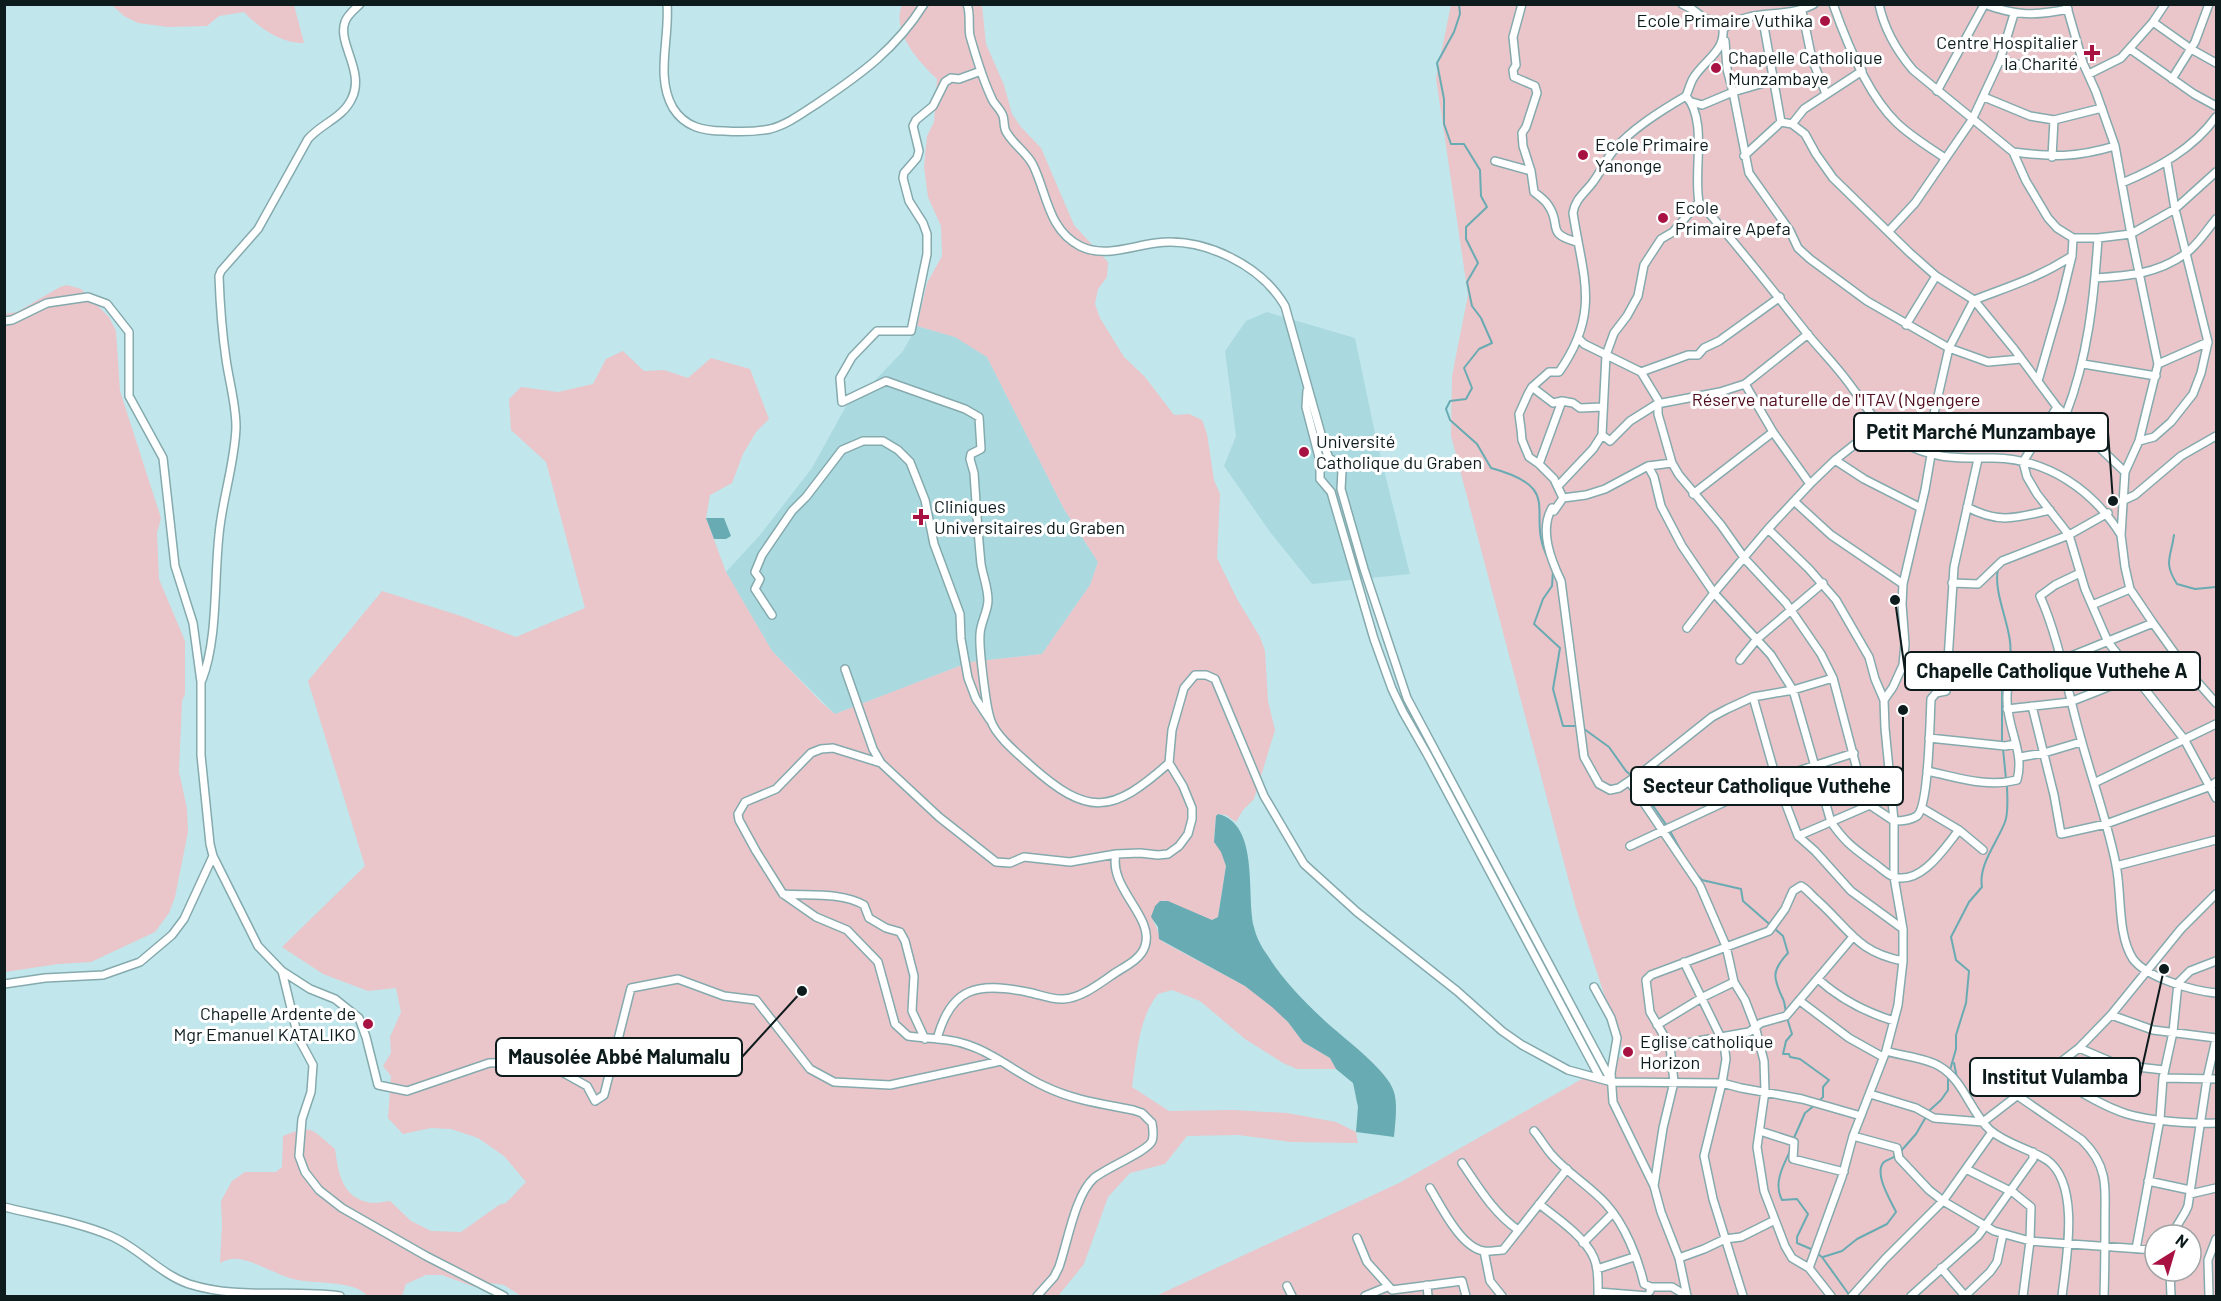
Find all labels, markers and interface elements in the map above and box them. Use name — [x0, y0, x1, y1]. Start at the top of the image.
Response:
place label: Ecole Primaire Vuthika — [1637, 9, 1813, 31]
marker: Ecole Primaire Vuthika — [1818, 14, 1832, 28]
place label: Centre Hospitalier la Charité — [1936, 31, 2078, 74]
marker: Centre Hospitalier la Charité — [2083, 44, 2101, 62]
place label: Chapelle Catholique Munzambaye — [1728, 46, 1882, 89]
marker: Chapelle Catholique Munzambaye — [1709, 61, 1723, 75]
place label: Ecole Primaire Yanonge — [1595, 133, 1709, 176]
marker: Ecole Primaire Yanonge — [1576, 148, 1590, 162]
place label: Ecole Primaire Apefa — [1675, 196, 1791, 239]
marker: Ecole Primaire Apefa — [1656, 211, 1670, 225]
park label: Réserve naturelle de l'ITAV (Ngengere — [1692, 388, 1980, 410]
callout: Petit Marché Munzambaye — [1854, 413, 2108, 451]
text: Petit Marché Munzambaye — [1866, 419, 2096, 443]
place label: Université Catholique du Graben — [1316, 430, 1482, 473]
marker: Université Catholique du Graben — [1297, 445, 1311, 459]
place label: Cliniques Universitaires du Graben — [934, 495, 1125, 538]
marker: Cliniques Universitaires du Graben — [912, 508, 930, 526]
callout: Chapelle Catholique Vuthehe A — [1905, 652, 2200, 690]
text: Chapelle Catholique Vuthehe A — [1916, 658, 2188, 682]
callout: Secteur Catholique Vuthehe — [1631, 767, 1903, 805]
text: Secteur Catholique Vuthehe — [1643, 773, 1891, 797]
place label: Chapelle Ardente de Mgr Emanuel KATALIKO — [173, 1002, 356, 1045]
marker: Chapelle Ardente de Mgr Emanuel KATALIKO — [361, 1017, 375, 1031]
place label: Eglise catholique Horizon — [1640, 1030, 1773, 1073]
callout: Mausolée Abbé Malumalu — [496, 1038, 742, 1076]
text: Mausolée Abbé Malumalu — [508, 1044, 730, 1068]
marker: Eglise catholique Horizon — [1621, 1045, 1635, 1059]
callout: Institut Vulamba — [1970, 1058, 2140, 1096]
text: Institut Vulamba — [1982, 1064, 2128, 1088]
north arrow — [2143, 1223, 2203, 1283]
text: N — [2172, 1230, 2192, 1251]

